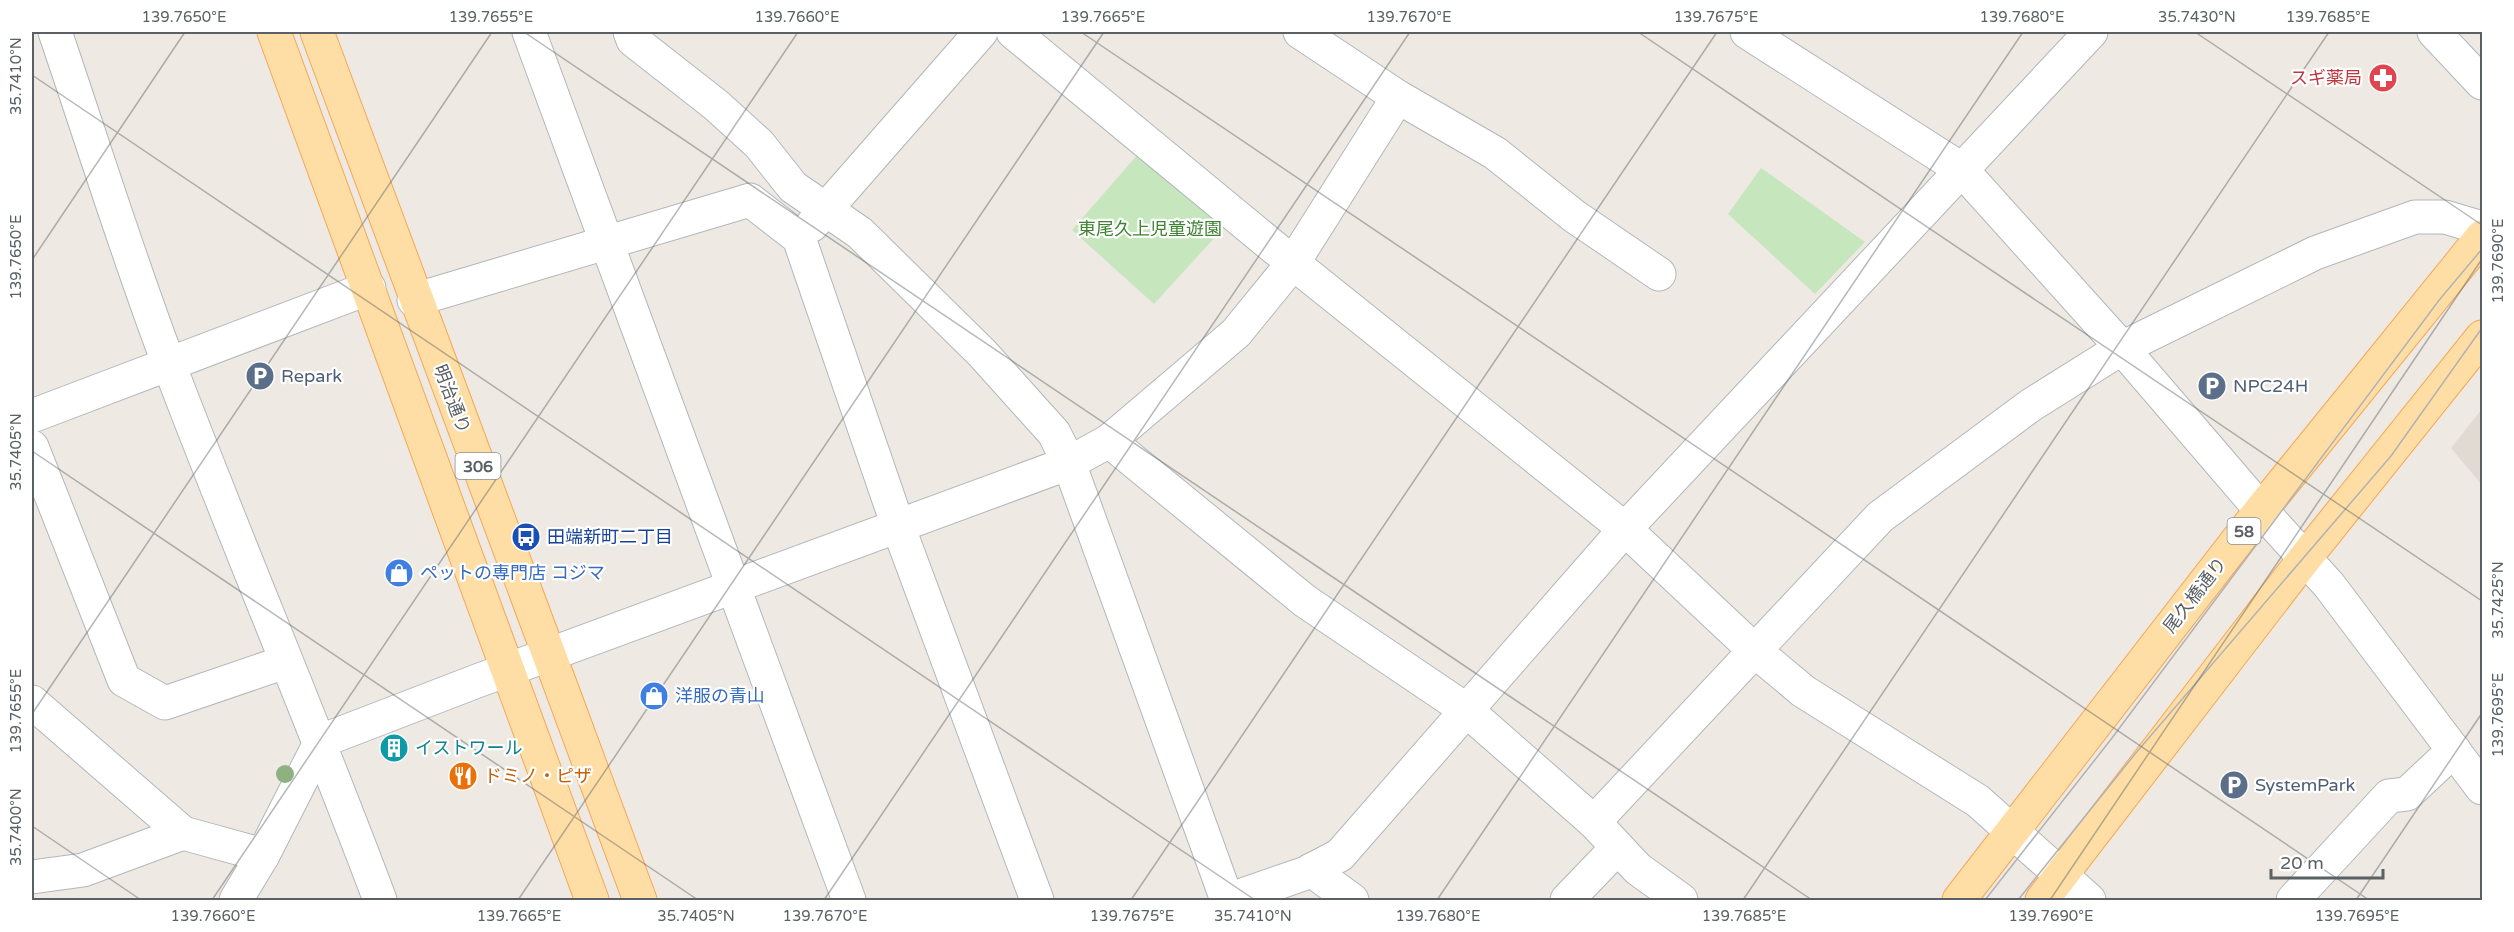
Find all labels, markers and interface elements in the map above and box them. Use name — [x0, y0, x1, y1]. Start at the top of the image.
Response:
text: 139.7650°E — [142, 8, 226, 26]
text: 139.7655°E — [449, 8, 533, 26]
text: 139.7660°E — [755, 8, 839, 26]
text: 139.7665°E — [1061, 8, 1145, 26]
text: 139.7670°E — [1367, 8, 1451, 26]
text: 139.7675°E — [1674, 8, 1758, 26]
text: 139.7680°E — [1980, 8, 2064, 26]
text: 35.7430°N — [2158, 8, 2236, 26]
text: 139.7685°E — [2286, 8, 2370, 26]
text: 35.7410°N — [7, 37, 25, 115]
pharmacy icon: スギ薬局 — [2367, 62, 2399, 94]
place label: スギ薬局 — [2290, 67, 2362, 89]
text: 139.7650°E — [7, 215, 25, 299]
park label: 東尾久上児童遊園 — [1078, 218, 1222, 240]
text: 139.7690°E — [2489, 219, 2507, 303]
parking icon: Repark — [244, 360, 276, 392]
street label: 明治通り — [429, 361, 475, 437]
place label: Repark — [281, 365, 342, 387]
parking icon: NPC24H — [2196, 370, 2228, 402]
place label: NPC24H — [2233, 375, 2308, 397]
text: 35.7405°N — [7, 413, 25, 491]
road number: 306 — [456, 453, 500, 479]
road number: 58 — [2228, 518, 2260, 544]
bus stop icon: 田端新町二丁目 — [510, 521, 542, 553]
place label: 田端新町二丁目 — [547, 526, 673, 548]
street label: 尾久橋通り — [2159, 553, 2231, 637]
shop icon: ペットの専門店 コジマ — [383, 557, 415, 589]
text: 35.7425°N — [2489, 561, 2507, 639]
place label: ペットの専門店 コジマ — [420, 562, 605, 584]
text: 139.7655°E — [7, 669, 25, 753]
text: 139.7695°E — [2489, 673, 2507, 757]
shop icon: 洋服の青山 — [638, 680, 670, 712]
place label: 洋服の青山 — [675, 685, 765, 707]
building icon: イストワール — [378, 732, 410, 764]
place label: イストワール — [415, 737, 522, 759]
restaurant icon: ドミノ・ピザ — [447, 760, 479, 792]
place label: ドミノ・ピザ — [484, 765, 592, 787]
parking icon: SystemPark — [2218, 769, 2250, 801]
place label: SystemPark — [2255, 774, 2356, 796]
text: 35.7400°N — [7, 788, 25, 866]
scale bar — [2271, 842, 2384, 880]
text: 20 m — [2280, 852, 2324, 874]
text: 139.7660°E — [171, 907, 255, 925]
text: 139.7665°E — [477, 907, 561, 925]
text: 35.7405°N — [657, 907, 735, 925]
text: 139.7670°E — [783, 907, 867, 925]
text: 139.7675°E — [1090, 907, 1174, 925]
text: 35.7410°N — [1214, 907, 1292, 925]
text: 139.7680°E — [1396, 907, 1480, 925]
text: 139.7685°E — [1702, 907, 1786, 925]
text: 139.7690°E — [2009, 907, 2093, 925]
text: 139.7695°E — [2315, 907, 2399, 925]

